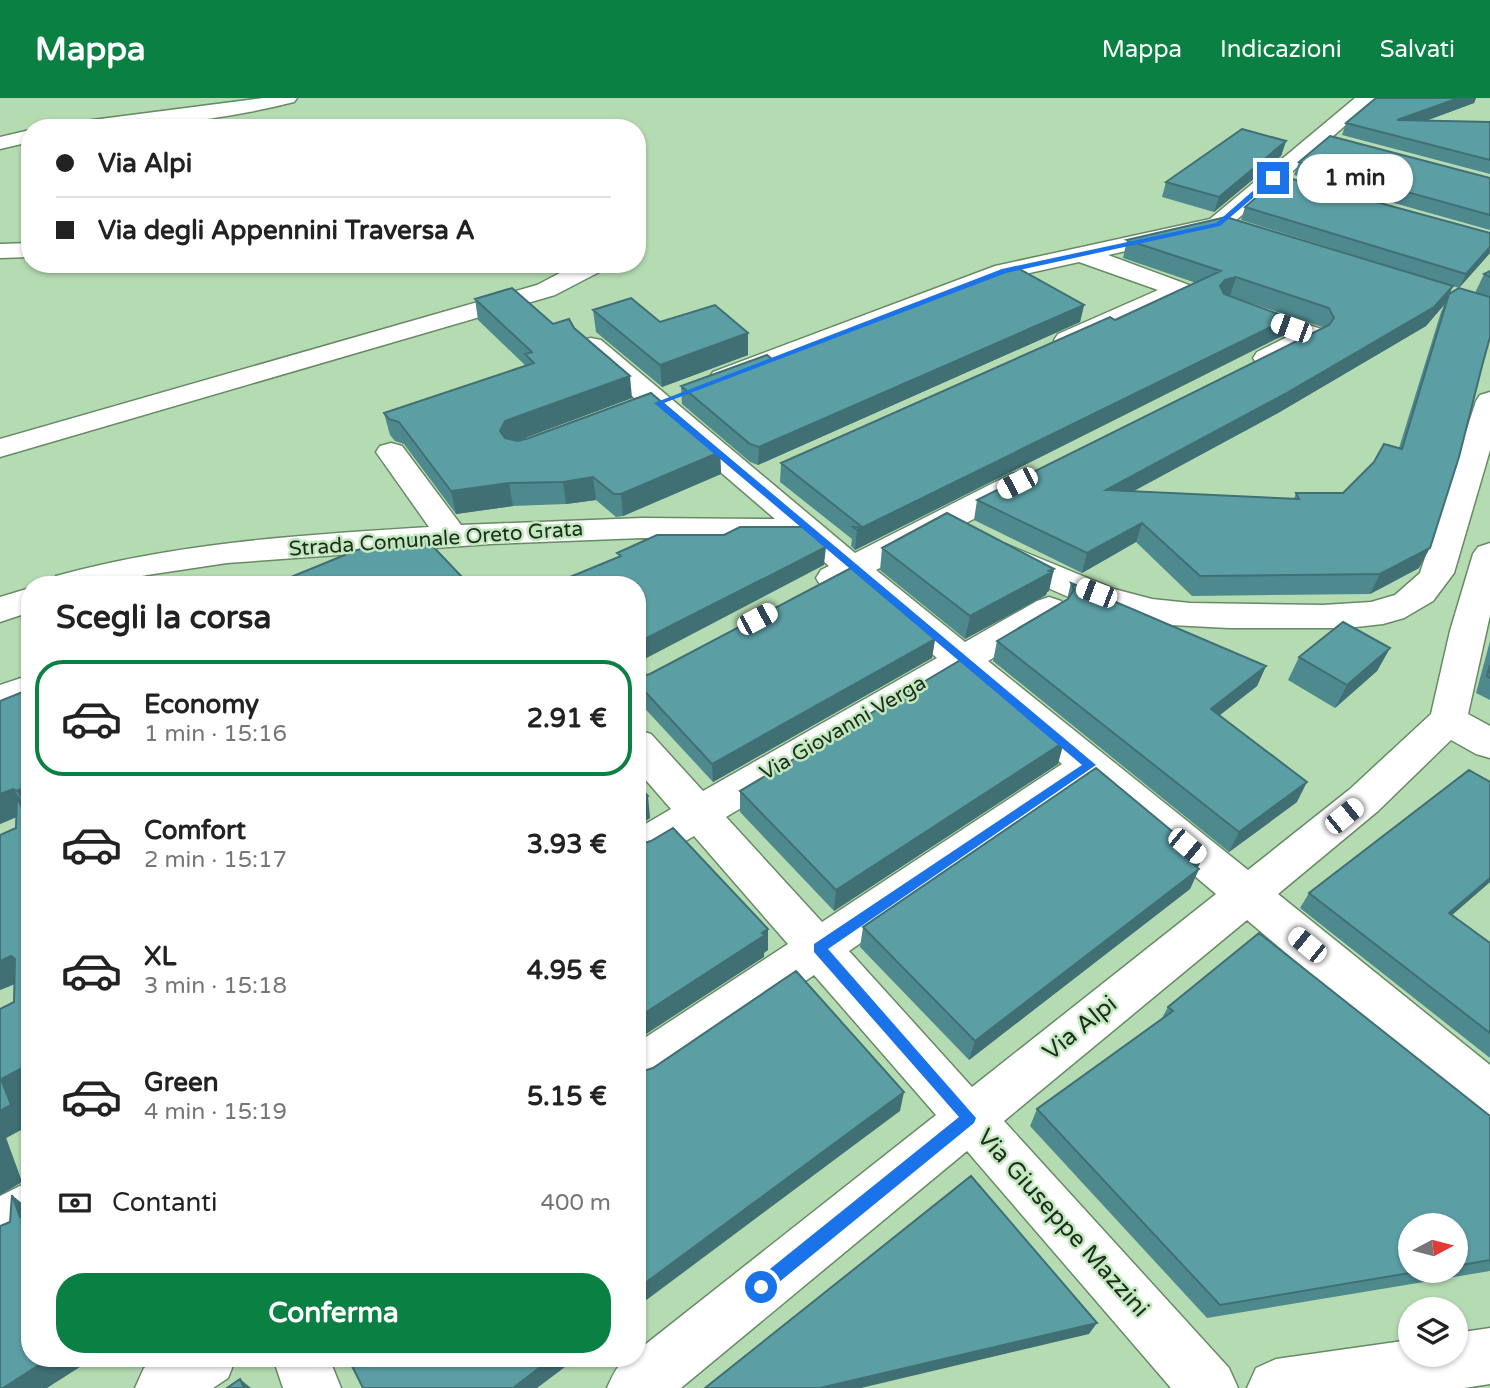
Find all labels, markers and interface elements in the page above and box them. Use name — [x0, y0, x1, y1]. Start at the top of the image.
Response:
text: Mappa — [35, 30, 146, 69]
text: Mappa — [1102, 35, 1182, 64]
text: Indicazioni — [1220, 35, 1342, 64]
text: Salvati — [1380, 35, 1455, 64]
text: Via Alpi — [98, 148, 192, 179]
callout: 1 min — [1298, 154, 1413, 202]
route end — [1257, 162, 1289, 194]
text: 1 min — [1324, 164, 1386, 192]
text: Via degli Appennini Traversa A — [98, 215, 475, 246]
car — [1268, 311, 1315, 345]
car — [994, 464, 1041, 502]
street label: Strada Comunale Oreto Grata — [288, 516, 584, 562]
car — [1073, 576, 1120, 610]
text: Scegli la corsa — [56, 599, 271, 637]
car — [734, 600, 781, 638]
street label: Via Giovanni Verga — [755, 670, 931, 786]
icon: car — [60, 687, 123, 750]
text: Economy — [144, 689, 259, 720]
text: 2.91 € — [527, 703, 607, 734]
text: 1 min · 15:16 — [144, 720, 287, 748]
car — [1322, 795, 1367, 837]
icon: car — [60, 813, 123, 876]
text: Comfort — [144, 815, 246, 846]
car — [1165, 824, 1210, 868]
text: 3.93 € — [527, 829, 607, 860]
text: 2 min · 15:17 — [144, 846, 287, 874]
car — [1285, 924, 1330, 966]
icon: car — [60, 939, 123, 1002]
text: XL — [144, 941, 176, 972]
text: 4.95 € — [527, 955, 607, 986]
text: 3 min · 15:18 — [144, 972, 287, 1000]
street label: Via Alpi — [1037, 989, 1123, 1067]
icon: car — [60, 1065, 123, 1128]
text: Green — [144, 1067, 219, 1098]
text: 5.15 € — [527, 1081, 607, 1112]
text: 4 min · 15:19 — [144, 1098, 287, 1126]
street label: Via Giuseppe Mazzini — [971, 1123, 1155, 1323]
icon: cash — [56, 1184, 94, 1222]
text: Contanti — [112, 1187, 217, 1218]
text: 400 m — [541, 1189, 611, 1217]
north arrow — [1398, 1213, 1468, 1283]
map controls — [1398, 1213, 1468, 1367]
route start — [745, 1271, 777, 1303]
button: Conferma — [56, 1273, 611, 1353]
button: layers — [1398, 1297, 1468, 1367]

